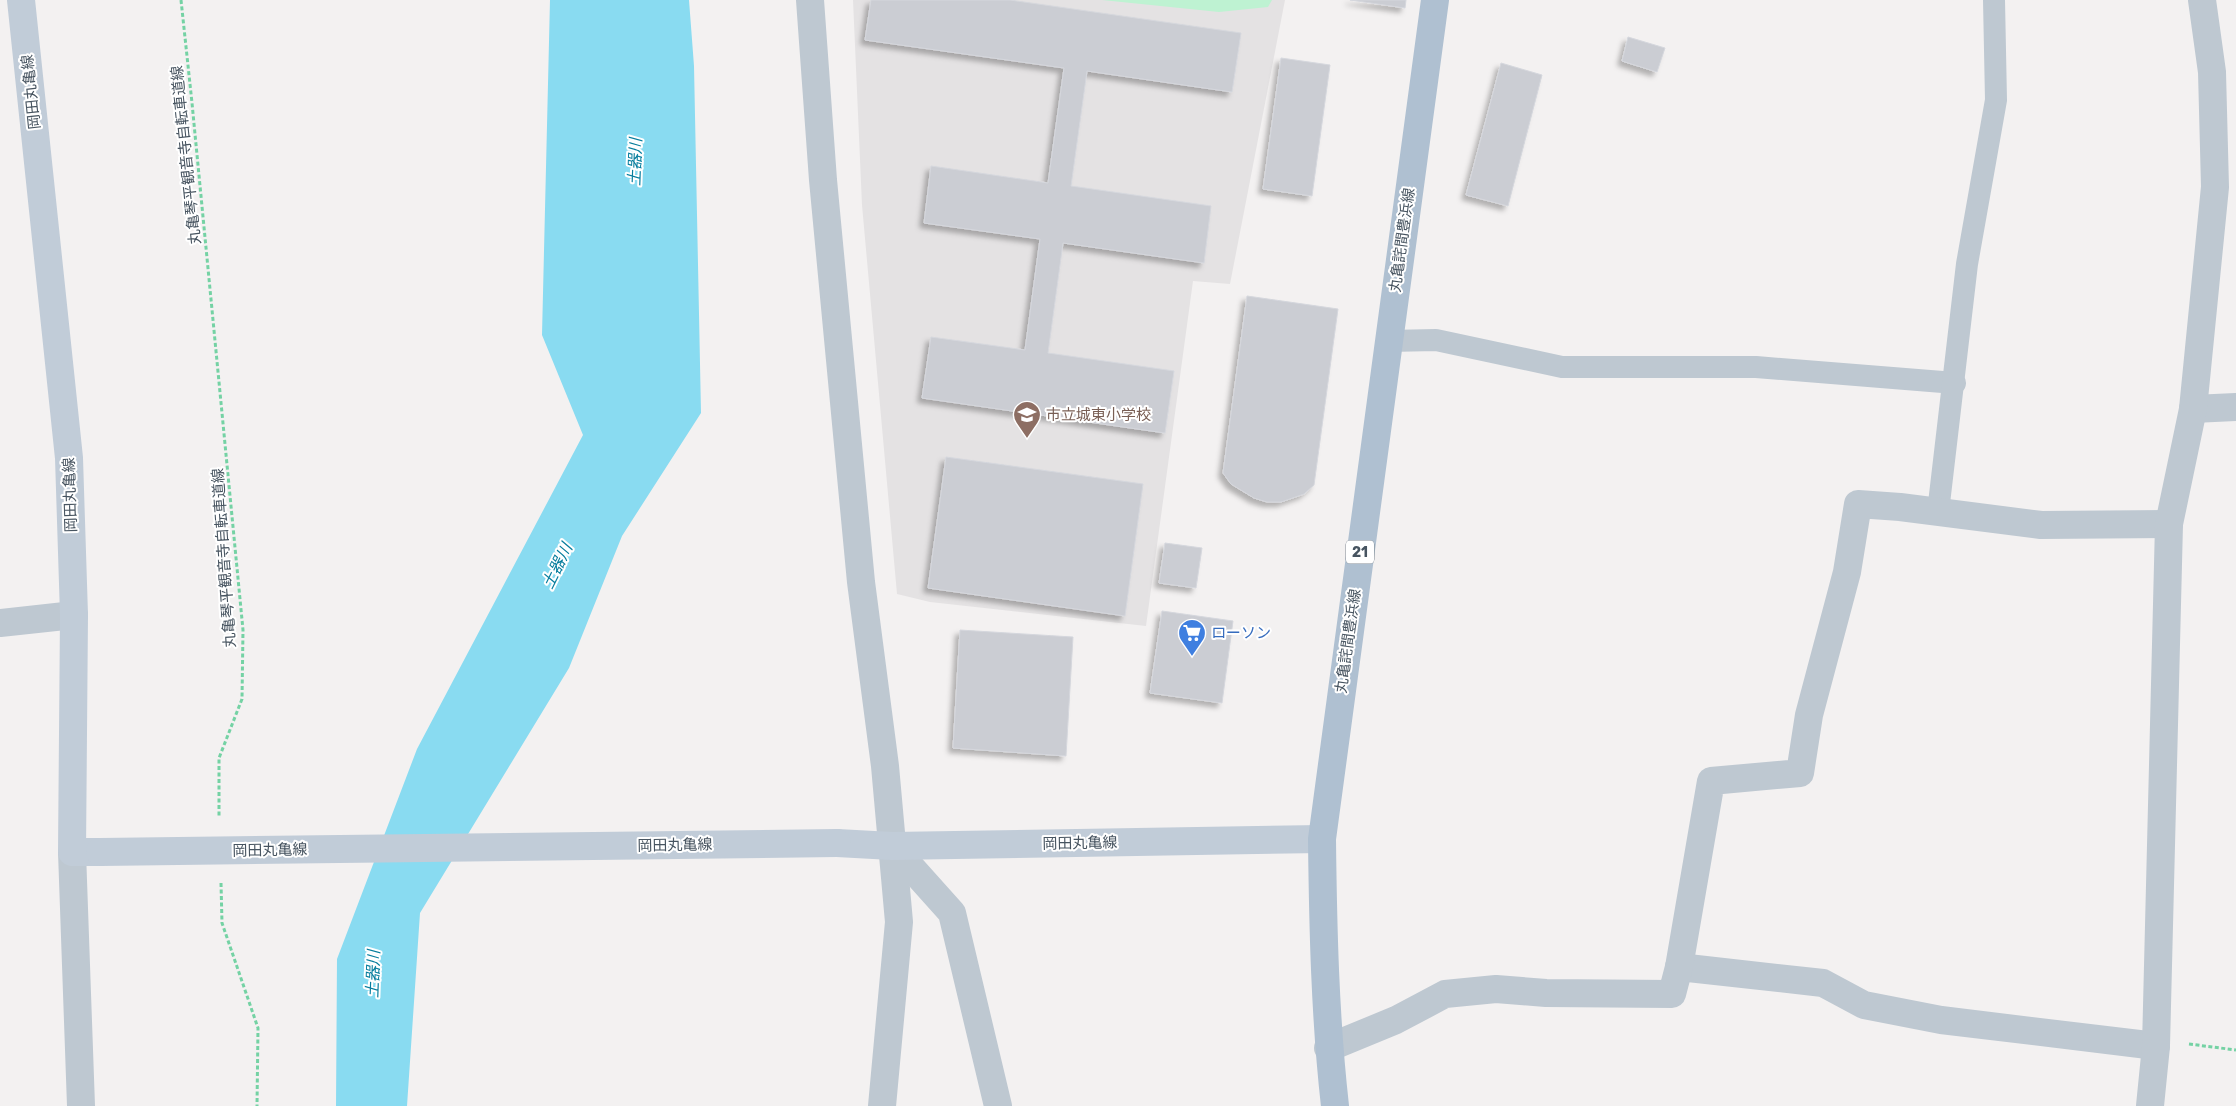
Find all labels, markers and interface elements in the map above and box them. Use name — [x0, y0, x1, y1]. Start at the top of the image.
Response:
street label: 岡田丸亀線 — [18, 54, 44, 130]
street label: 丸亀琴平観音寺自転車道線 — [168, 65, 204, 245]
water label: 土器川 — [625, 136, 645, 186]
street label: 丸亀詫間豊浜線 — [1386, 187, 1418, 293]
school or university icon: 市立城東小学校 — [1012, 400, 1042, 439]
place label: 市立城東小学校 — [1046, 406, 1151, 424]
street label: 岡田丸亀線 — [60, 457, 80, 533]
street label: 丸亀琴平観音寺自転車道線 — [209, 468, 239, 648]
water label: 土器川 — [538, 538, 577, 592]
road number: 21 — [1346, 540, 1374, 564]
street label: 丸亀詫間豊浜線 — [1332, 588, 1364, 694]
supermarket icon: ローソン — [1177, 618, 1207, 657]
place label: ローソン — [1211, 624, 1271, 642]
street label: 岡田丸亀線 — [1042, 833, 1118, 853]
street label: 岡田丸亀線 — [637, 835, 713, 855]
street label: 岡田丸亀線 — [232, 840, 308, 860]
water label: 土器川 — [363, 948, 383, 998]

